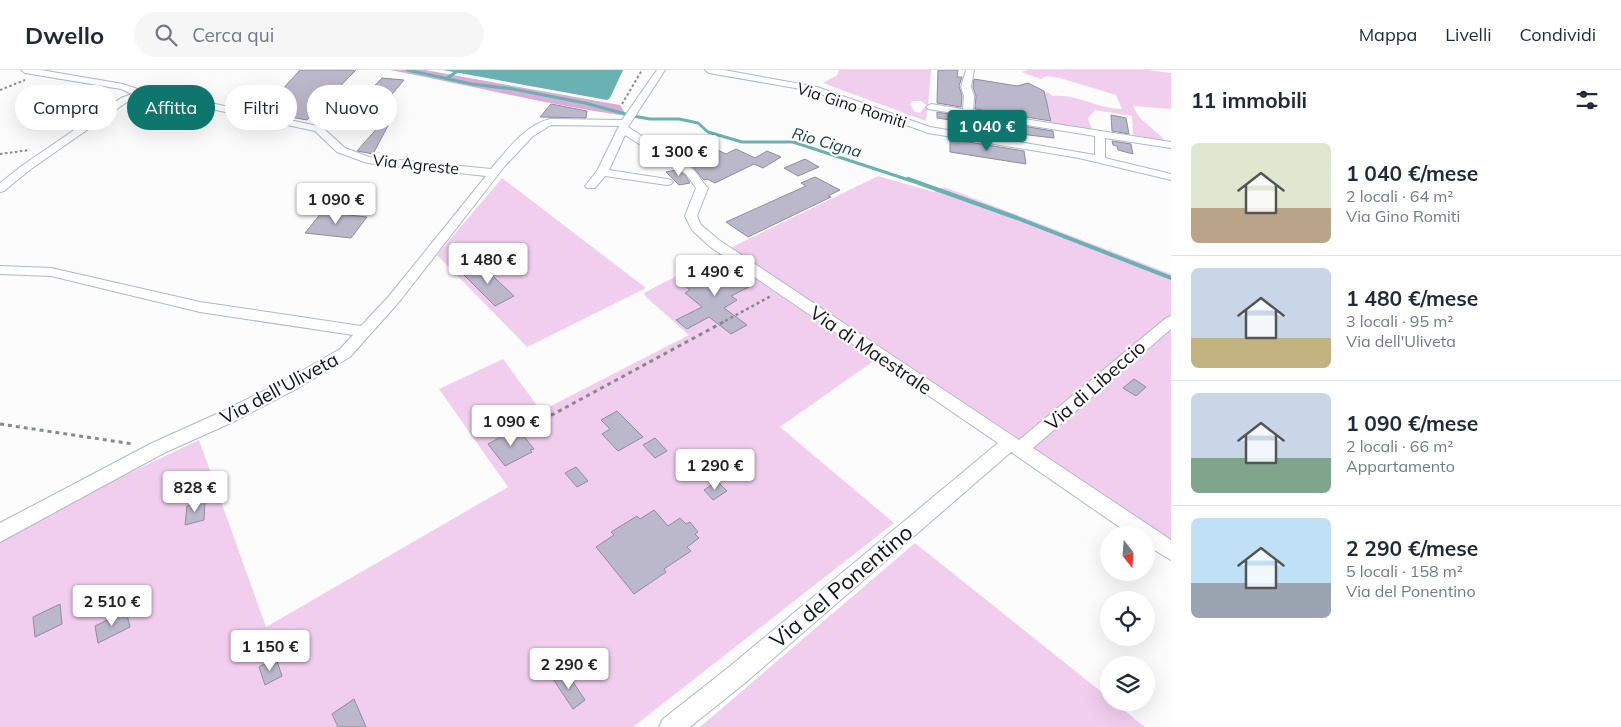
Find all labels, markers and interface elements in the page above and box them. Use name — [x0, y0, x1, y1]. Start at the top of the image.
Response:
search box — [134, 12, 484, 57]
text: Dwello — [25, 20, 104, 50]
icon: search — [152, 21, 180, 49]
text: Cerca qui — [192, 23, 274, 47]
text: Mappa — [1359, 23, 1417, 46]
text: Livelli — [1445, 23, 1491, 46]
text: Condividi — [1519, 23, 1596, 46]
street label: Via Gino Romiti — [795, 78, 909, 132]
chip: Compra — [15, 85, 117, 130]
chip: Affitta — [127, 85, 215, 130]
chip: Filtri — [225, 85, 297, 130]
chip: Nuovo — [307, 85, 397, 130]
icon: filters — [1573, 86, 1601, 114]
text: 11 immobili — [1191, 87, 1307, 113]
pin: 1 040 € — [941, 109, 1033, 152]
text: 1 040 € — [959, 116, 1015, 136]
water label: Rio Cigna — [790, 123, 865, 162]
pin: 1 300 € — [633, 134, 725, 177]
text: 1 300 € — [651, 141, 707, 161]
street label: Via Agreste — [372, 150, 460, 178]
text: 1 040 €/mese — [1346, 160, 1478, 186]
icon: home — [1231, 163, 1291, 223]
pin: 1 090 € — [290, 182, 382, 225]
text: 2 locali · 64 m² — [1346, 186, 1453, 206]
text: 1 090 € — [308, 189, 364, 209]
text: Via Gino Romiti — [1346, 206, 1460, 226]
pin: 1 480 € — [442, 242, 534, 285]
text: 1 480 € — [460, 249, 516, 269]
pin: 1 490 € — [669, 254, 761, 297]
text: 1 490 € — [687, 261, 743, 281]
text: 1 480 €/mese — [1346, 285, 1478, 311]
icon: home — [1231, 288, 1291, 348]
street label: Via di Maestrale — [805, 300, 937, 400]
text: 3 locali · 95 m² — [1346, 311, 1453, 331]
text: Via dell'Uliveta — [1346, 331, 1456, 351]
street label: Via di Libeccio — [1040, 335, 1150, 435]
street label: Via dell'Uliveta — [216, 347, 342, 429]
pin: 1 090 € — [465, 404, 557, 447]
text: 1 090 €/mese — [1346, 410, 1478, 436]
text: 1 090 € — [483, 411, 539, 431]
icon: home — [1231, 413, 1291, 473]
text: 2 locali · 66 m² — [1346, 436, 1453, 456]
pin: 1 290 € — [669, 448, 761, 491]
text: 1 290 € — [687, 455, 743, 475]
text: Appartamento — [1346, 456, 1455, 476]
pin: 828 € — [160, 470, 230, 513]
text: 828 € — [174, 477, 216, 497]
street label: Via del Ponentino — [764, 518, 918, 654]
north arrow — [1100, 526, 1155, 581]
map controls — [1100, 526, 1155, 711]
text: 2 290 €/mese — [1346, 535, 1478, 561]
icon: home — [1231, 538, 1291, 598]
text: 5 locali · 158 m² — [1346, 561, 1463, 581]
text: Via del Ponentino — [1346, 581, 1476, 601]
pin: 2 510 € — [66, 584, 158, 627]
text: 2 510 € — [84, 591, 140, 611]
button: locate — [1100, 591, 1155, 646]
pin: 1 150 € — [224, 630, 316, 672]
text: 1 150 € — [242, 636, 298, 656]
pin: 2 290 € — [523, 648, 615, 690]
text: 2 290 € — [541, 654, 597, 674]
button: layers — [1100, 656, 1155, 711]

